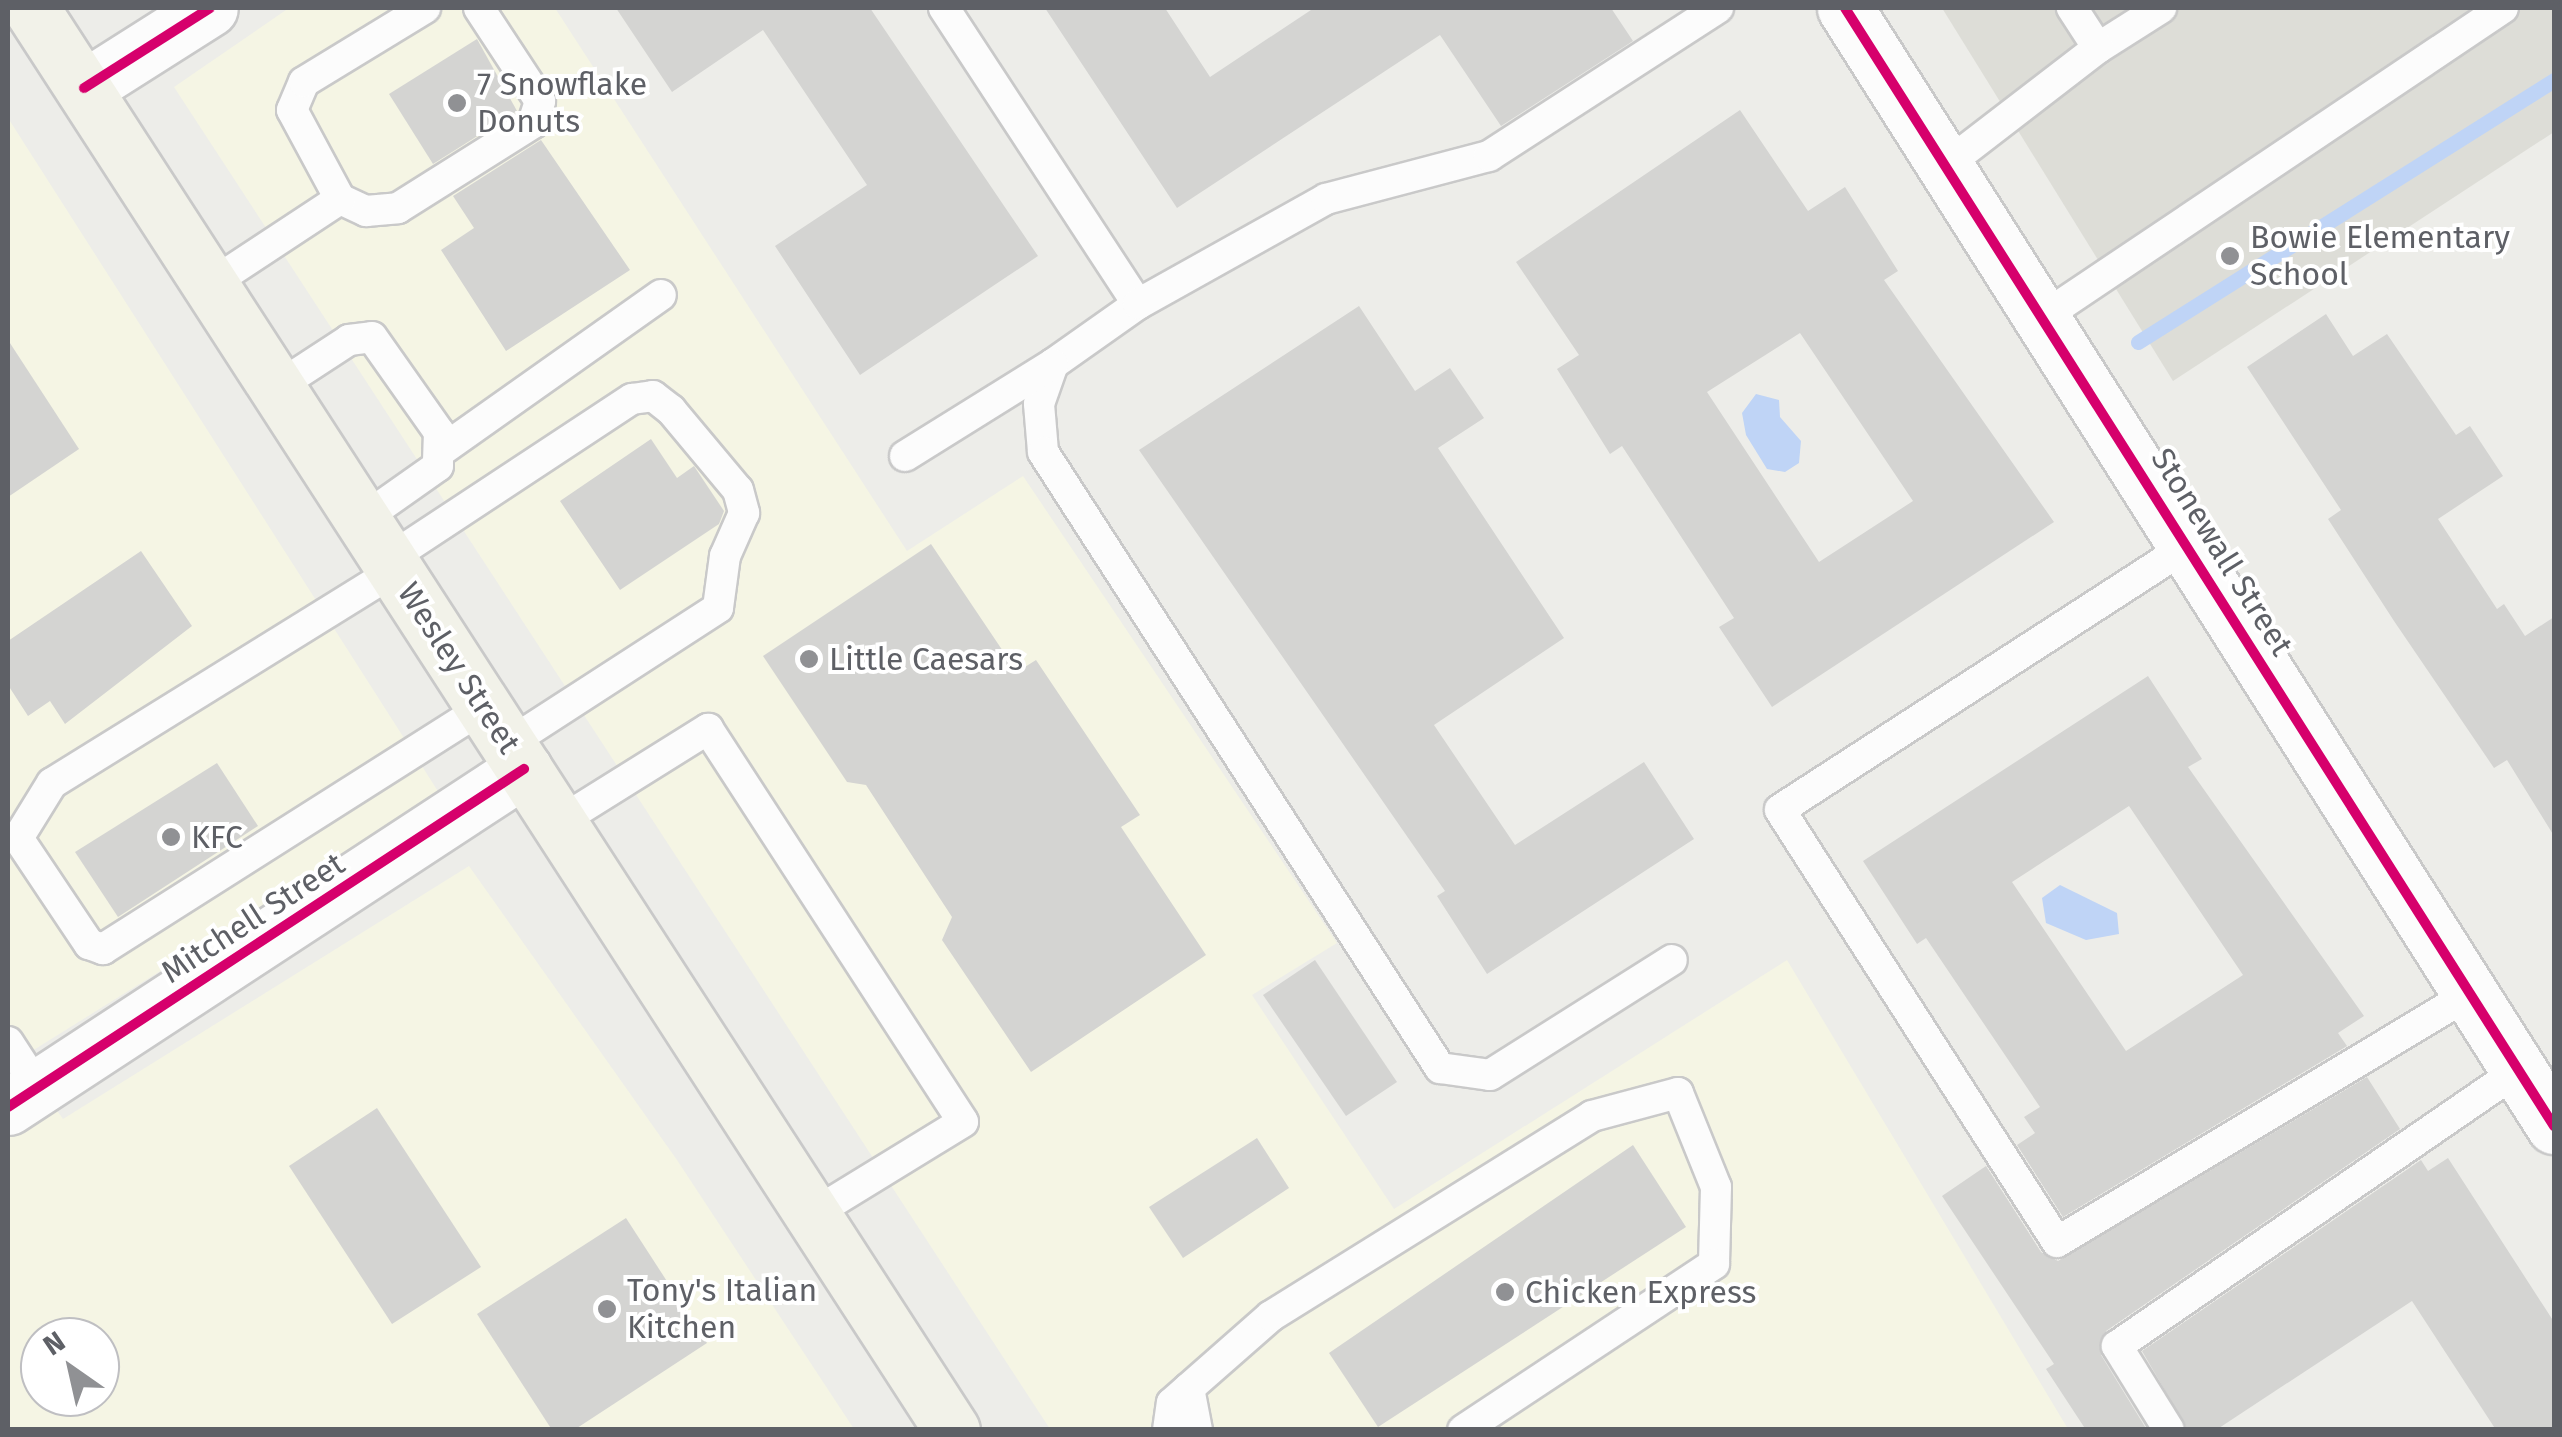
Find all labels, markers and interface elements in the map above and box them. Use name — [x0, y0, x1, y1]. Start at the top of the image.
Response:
place label: 7 Snowflake Donuts — [477, 66, 647, 141]
marker: 7 Snowflake Donuts — [446, 92, 468, 114]
place label: Bowie Elementary School — [2250, 219, 2510, 294]
marker: Bowie Elementary School — [2219, 245, 2241, 267]
street label: Stonewall Street — [2143, 441, 2301, 663]
street label: Wesley Street — [390, 575, 528, 761]
place label: Little Caesars — [829, 640, 1023, 678]
marker: Little Caesars — [798, 648, 820, 670]
place label: KFC — [191, 818, 243, 856]
marker: KFC — [160, 826, 182, 848]
street label: Mitchell Street — [154, 845, 352, 991]
place label: Tony's Italian Kitchen — [627, 1272, 817, 1347]
place label: Chicken Express — [1525, 1273, 1756, 1311]
marker: Chicken Express — [1494, 1281, 1516, 1303]
marker: Tony's Italian Kitchen — [596, 1298, 618, 1320]
north arrow — [20, 1317, 120, 1417]
text: N — [37, 1325, 71, 1362]

